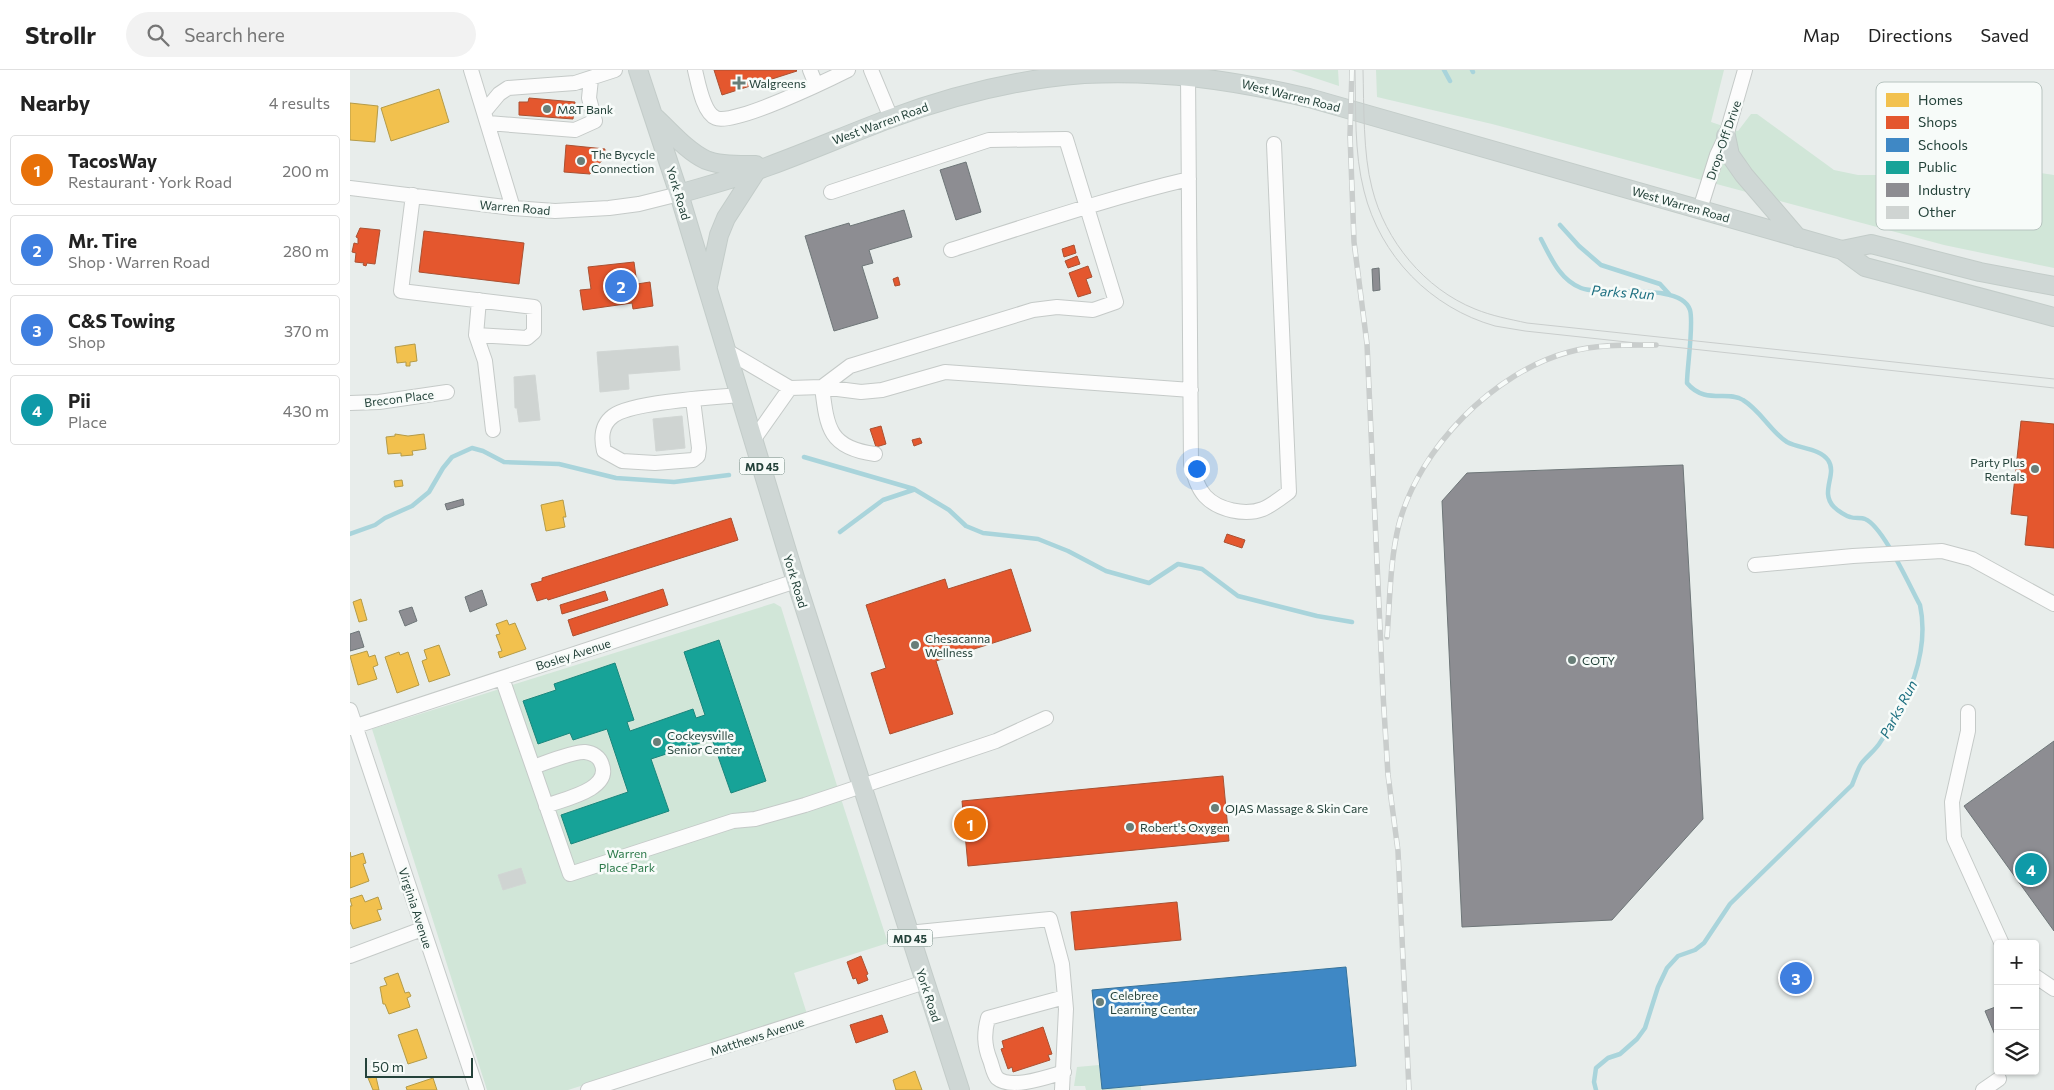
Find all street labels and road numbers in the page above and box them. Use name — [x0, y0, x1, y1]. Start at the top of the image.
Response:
street label: West Warren Road — [1240, 76, 1342, 114]
street label: Drop-Off Drive — [1703, 98, 1743, 182]
street label: West Warren Road — [830, 99, 930, 147]
street label: York Road — [664, 164, 694, 222]
street label: West Warren Road — [1630, 183, 1732, 225]
street label: Warren Road — [479, 197, 551, 217]
street label: Brecon Place — [363, 387, 435, 409]
road number: MD 45 — [740, 458, 784, 474]
street label: York Road — [781, 552, 811, 610]
street label: Bosley Avenue — [534, 635, 612, 673]
street label: Virginia Avenue — [396, 866, 436, 950]
road number: MD 45 — [888, 930, 932, 946]
street label: York Road — [914, 966, 944, 1024]
street label: Matthews Avenue — [708, 1014, 806, 1058]

